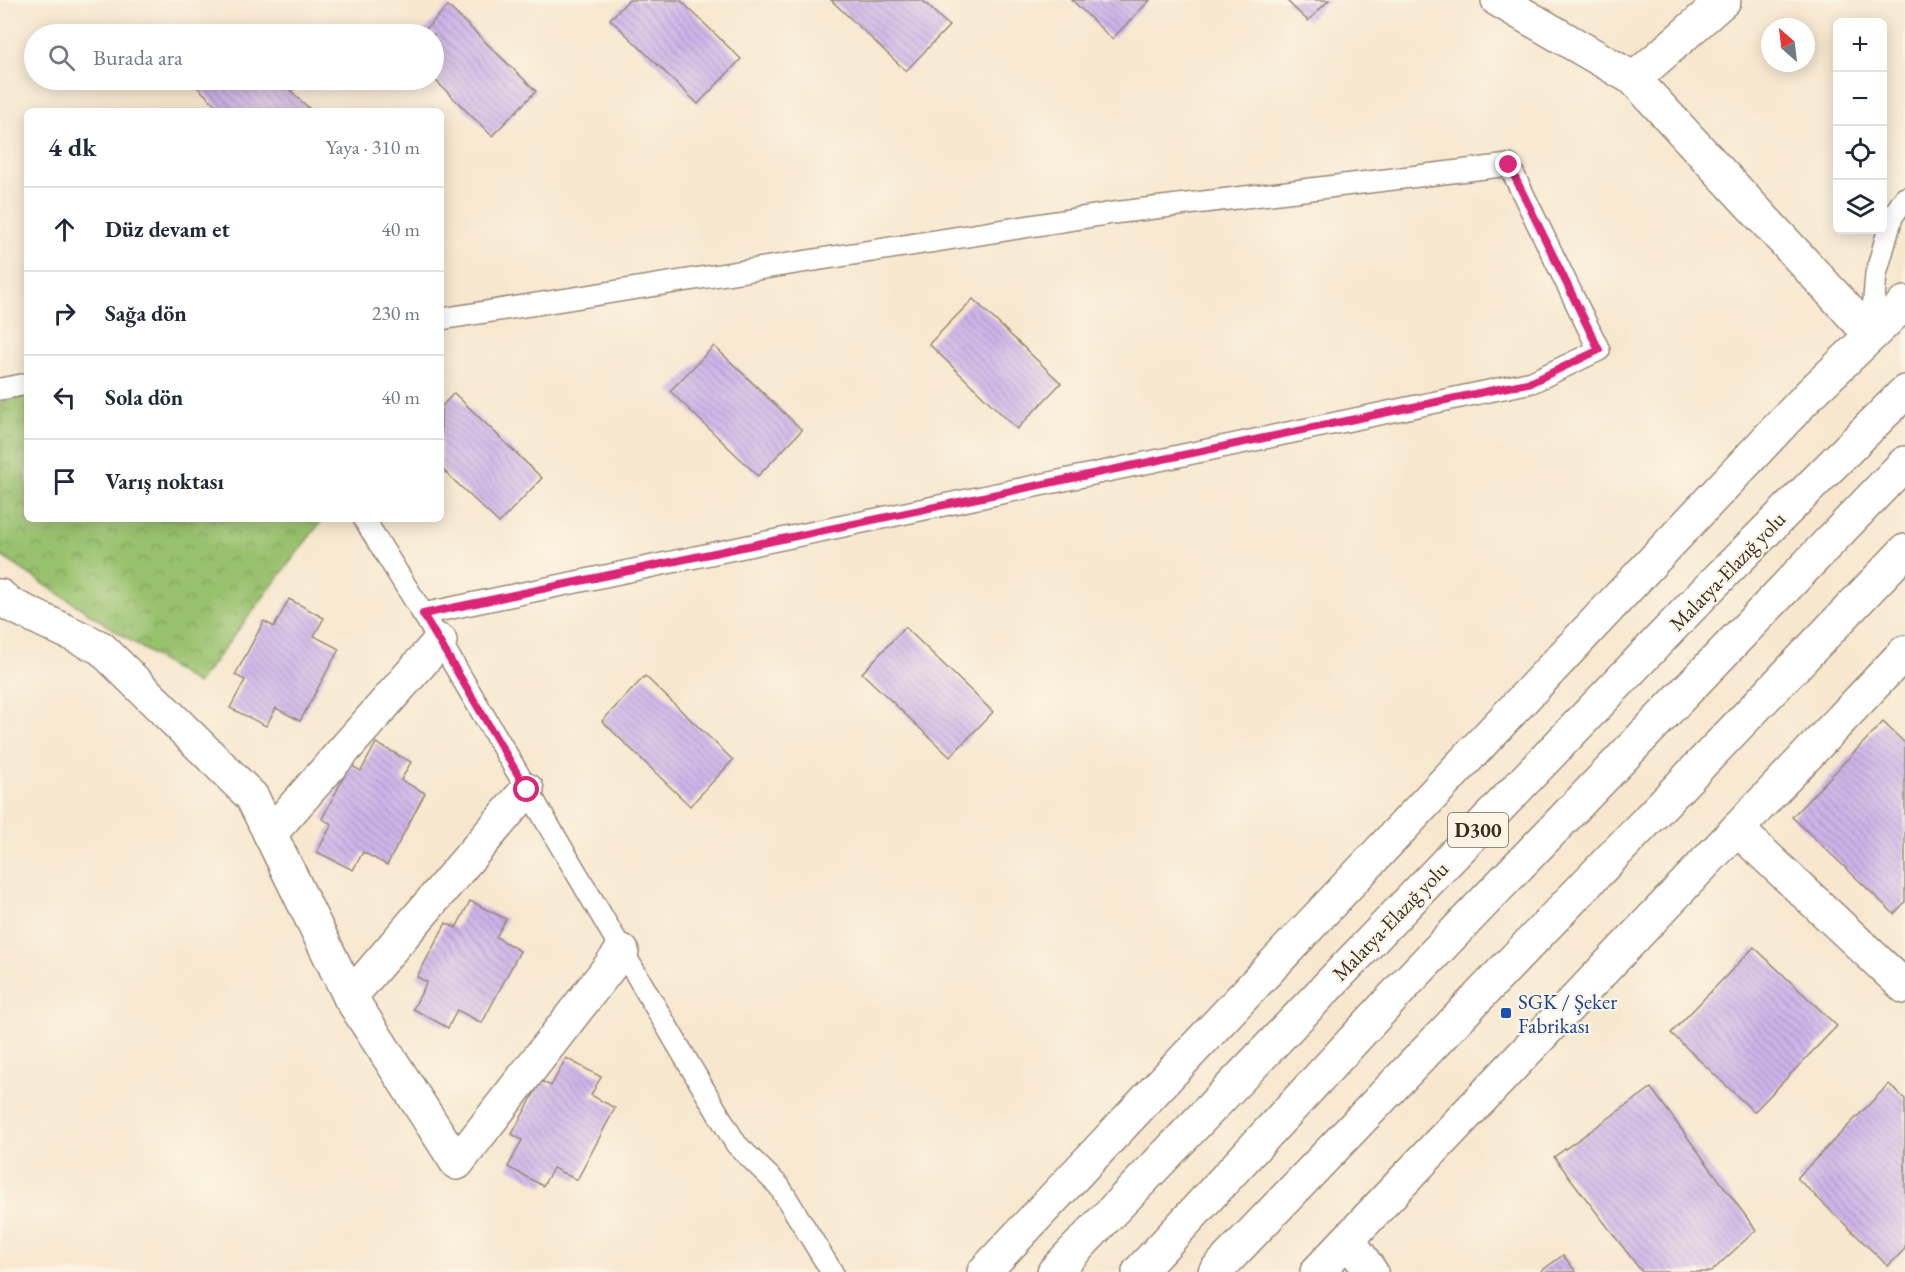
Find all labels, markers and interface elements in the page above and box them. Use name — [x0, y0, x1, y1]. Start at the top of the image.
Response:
north arrow — [1761, 18, 1815, 72]
map controls — [1833, 18, 1887, 234]
button: + — [1833, 18, 1887, 72]
search box — [24, 24, 444, 90]
icon: search — [45, 41, 78, 74]
text: Burada ara — [93, 43, 183, 72]
button: − — [1833, 72, 1887, 126]
button: locate — [1833, 126, 1887, 180]
text: 4 dk — [48, 130, 97, 164]
text: Yaya · 310 m — [326, 134, 420, 160]
route end — [1495, 151, 1521, 177]
button: layers — [1833, 180, 1887, 234]
icon: ahead — [48, 213, 81, 246]
text: Düz devam et — [105, 215, 230, 244]
text: 40 m — [381, 216, 420, 242]
icon: right — [48, 297, 81, 330]
text: Sağa dön — [105, 299, 187, 328]
text: 230 m — [372, 300, 420, 326]
icon: left — [48, 381, 81, 414]
text: Sola dön — [105, 383, 183, 412]
text: 40 m — [381, 384, 420, 410]
icon: arrive — [48, 465, 81, 498]
text: Varış noktası — [105, 467, 224, 496]
street label: Malatya-Elazığ yolu — [1663, 506, 1791, 636]
route start — [513, 776, 539, 802]
road number: D300 — [1448, 813, 1508, 847]
street label: Malatya-Elazığ yolu — [1326, 856, 1454, 986]
place label: SGK / Şeker Fabrikası — [1518, 988, 1617, 1039]
marker: SGK / Şeker Fabrikası — [1499, 1006, 1513, 1020]

